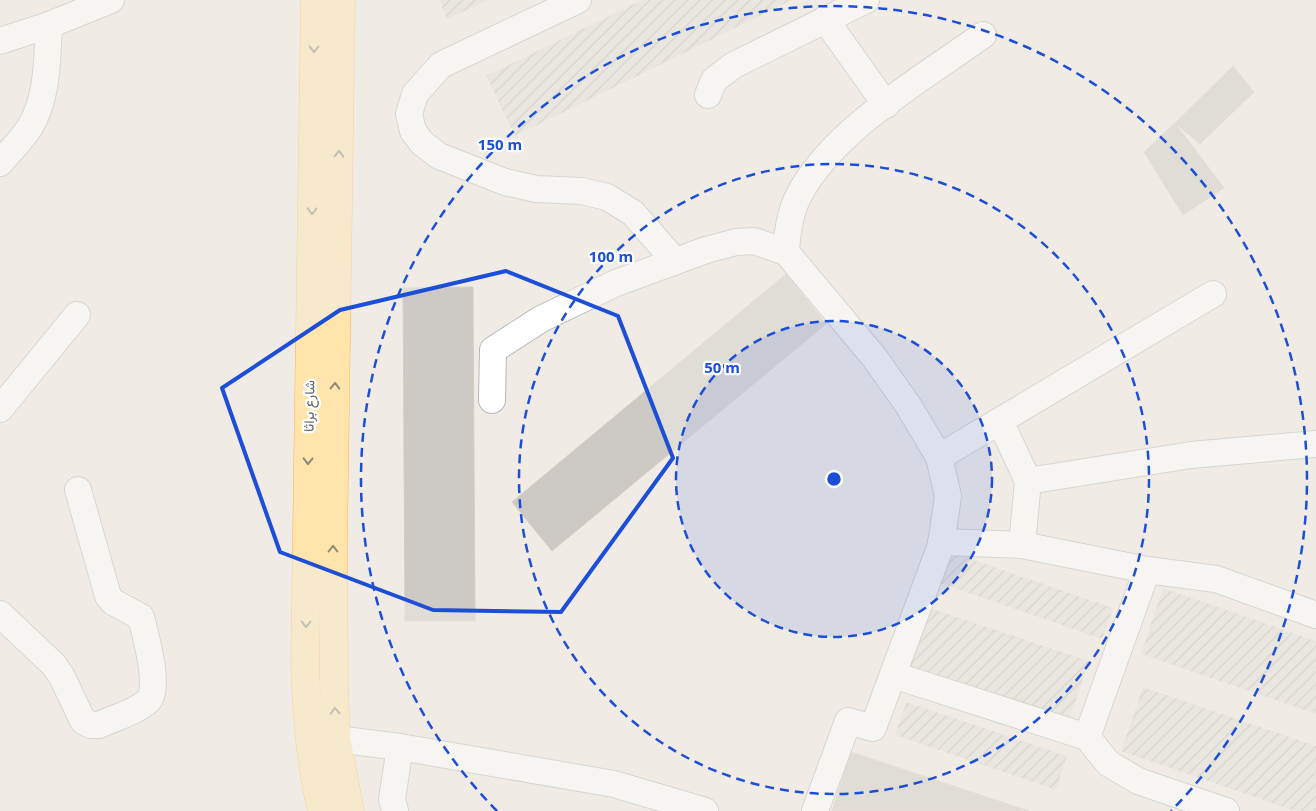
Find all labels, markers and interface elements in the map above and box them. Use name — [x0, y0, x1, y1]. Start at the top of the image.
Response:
one-way arrow — [309, 45, 319, 53]
text: 150 m — [478, 134, 522, 154]
one-way arrow — [334, 149, 344, 157]
one-way arrow — [307, 208, 317, 215]
text: 100 m — [589, 246, 633, 266]
text: 50 m — [704, 357, 740, 377]
street label: شارع براثا — [299, 380, 320, 432]
one-way arrow — [330, 382, 341, 390]
one-way arrow — [303, 458, 313, 465]
centre of rings — [825, 470, 843, 488]
one-way arrow — [328, 544, 338, 552]
one-way arrow — [301, 620, 311, 628]
one-way arrow — [329, 707, 340, 715]

